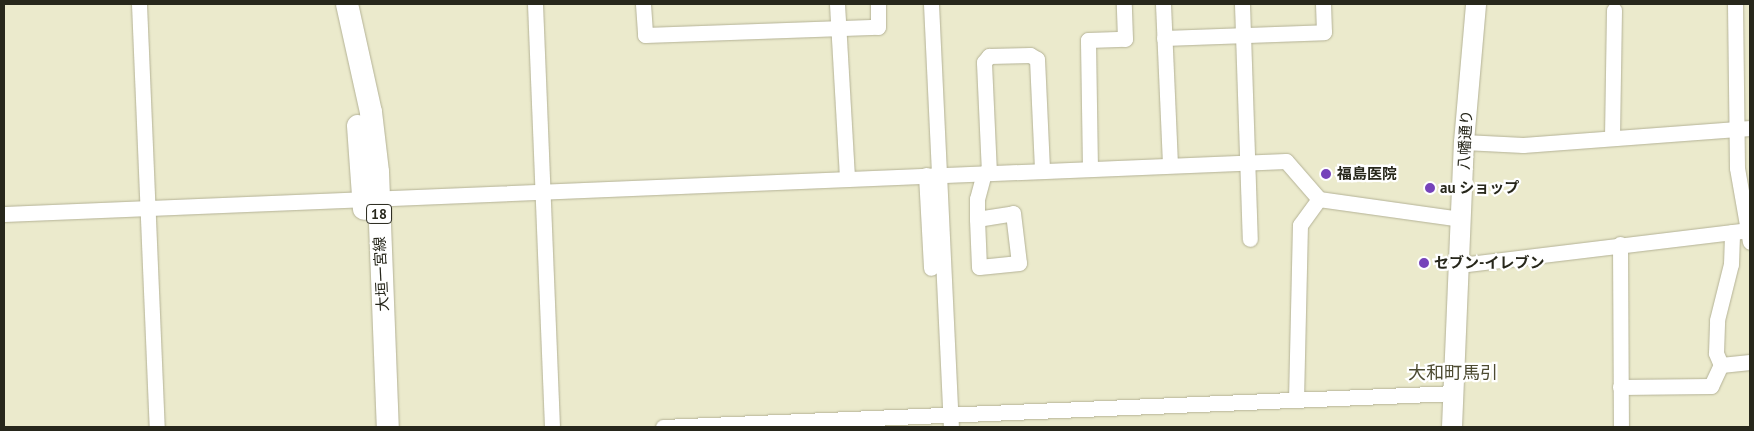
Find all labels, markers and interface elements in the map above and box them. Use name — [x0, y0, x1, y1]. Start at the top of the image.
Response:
street label: 八幡通り — [1454, 110, 1476, 170]
place label: 福島医院 — [1337, 165, 1397, 183]
marker: 福島医院 — [1319, 167, 1333, 181]
place label: au ショップ — [1440, 179, 1519, 197]
marker: au ショップ — [1424, 182, 1436, 194]
road number: 18 — [365, 202, 393, 225]
street label: 大垣一宮線 — [370, 236, 392, 312]
place label: セブン-イレブン — [1434, 254, 1544, 272]
marker: セブン-イレブン — [1418, 257, 1430, 269]
district label: 大和町馬引 — [1408, 362, 1498, 384]

